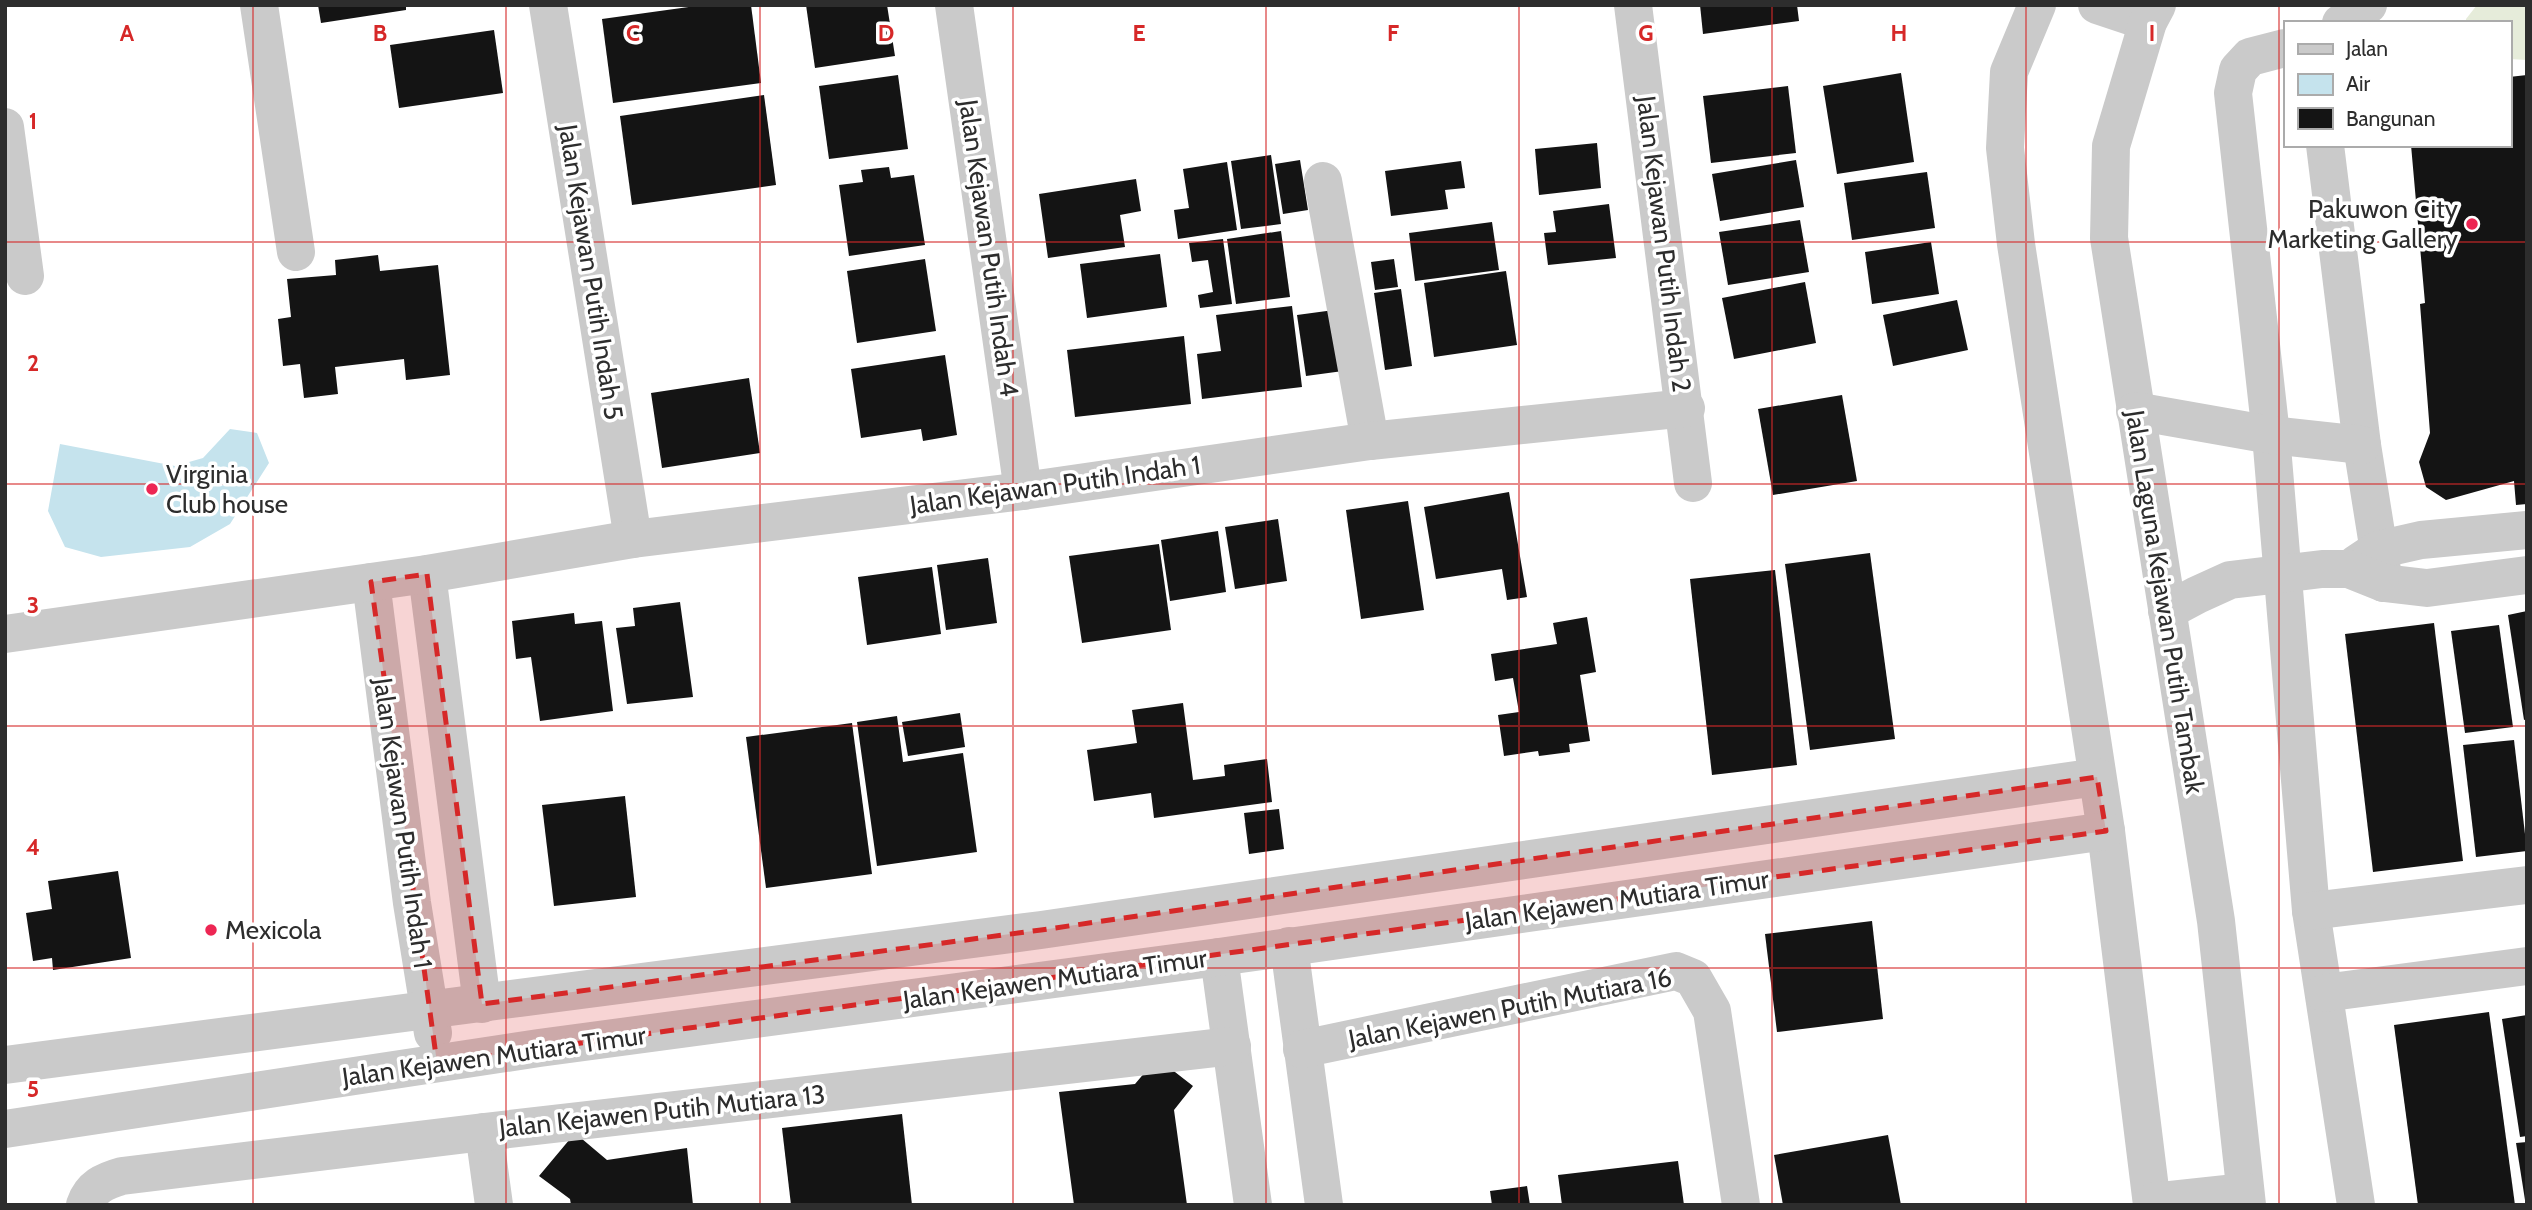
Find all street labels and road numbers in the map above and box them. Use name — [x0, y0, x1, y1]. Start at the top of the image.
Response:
street label: Jalan Kejawan Putih Indah 2 — [1630, 93, 1698, 394]
street label: Jalan Kejawan Putih Indah 4 — [952, 96, 1026, 399]
street label: Jalan Kejawan Putih Indah 5 — [552, 121, 630, 422]
street label: Jalan Laguna Kejawan Putih Tambak — [2119, 407, 2211, 796]
street label: Jalan Kejawan Putih Indah 1 — [907, 449, 1202, 521]
street label: Jalan Kejawan Putih Indah 1 — [367, 675, 439, 970]
street label: Jalan Kejawen Mutiara Timur — [1462, 863, 1772, 937]
street label: Jalan Kejawen Mutiara Timur — [900, 942, 1210, 1016]
street label: Jalan Kejawen Putih Mutiara 16 — [1345, 961, 1674, 1055]
street label: Jalan Kejawen Mutiara Timur — [339, 1019, 649, 1093]
street label: Jalan Kejawen Putih Mutiara 13 — [496, 1078, 827, 1144]

